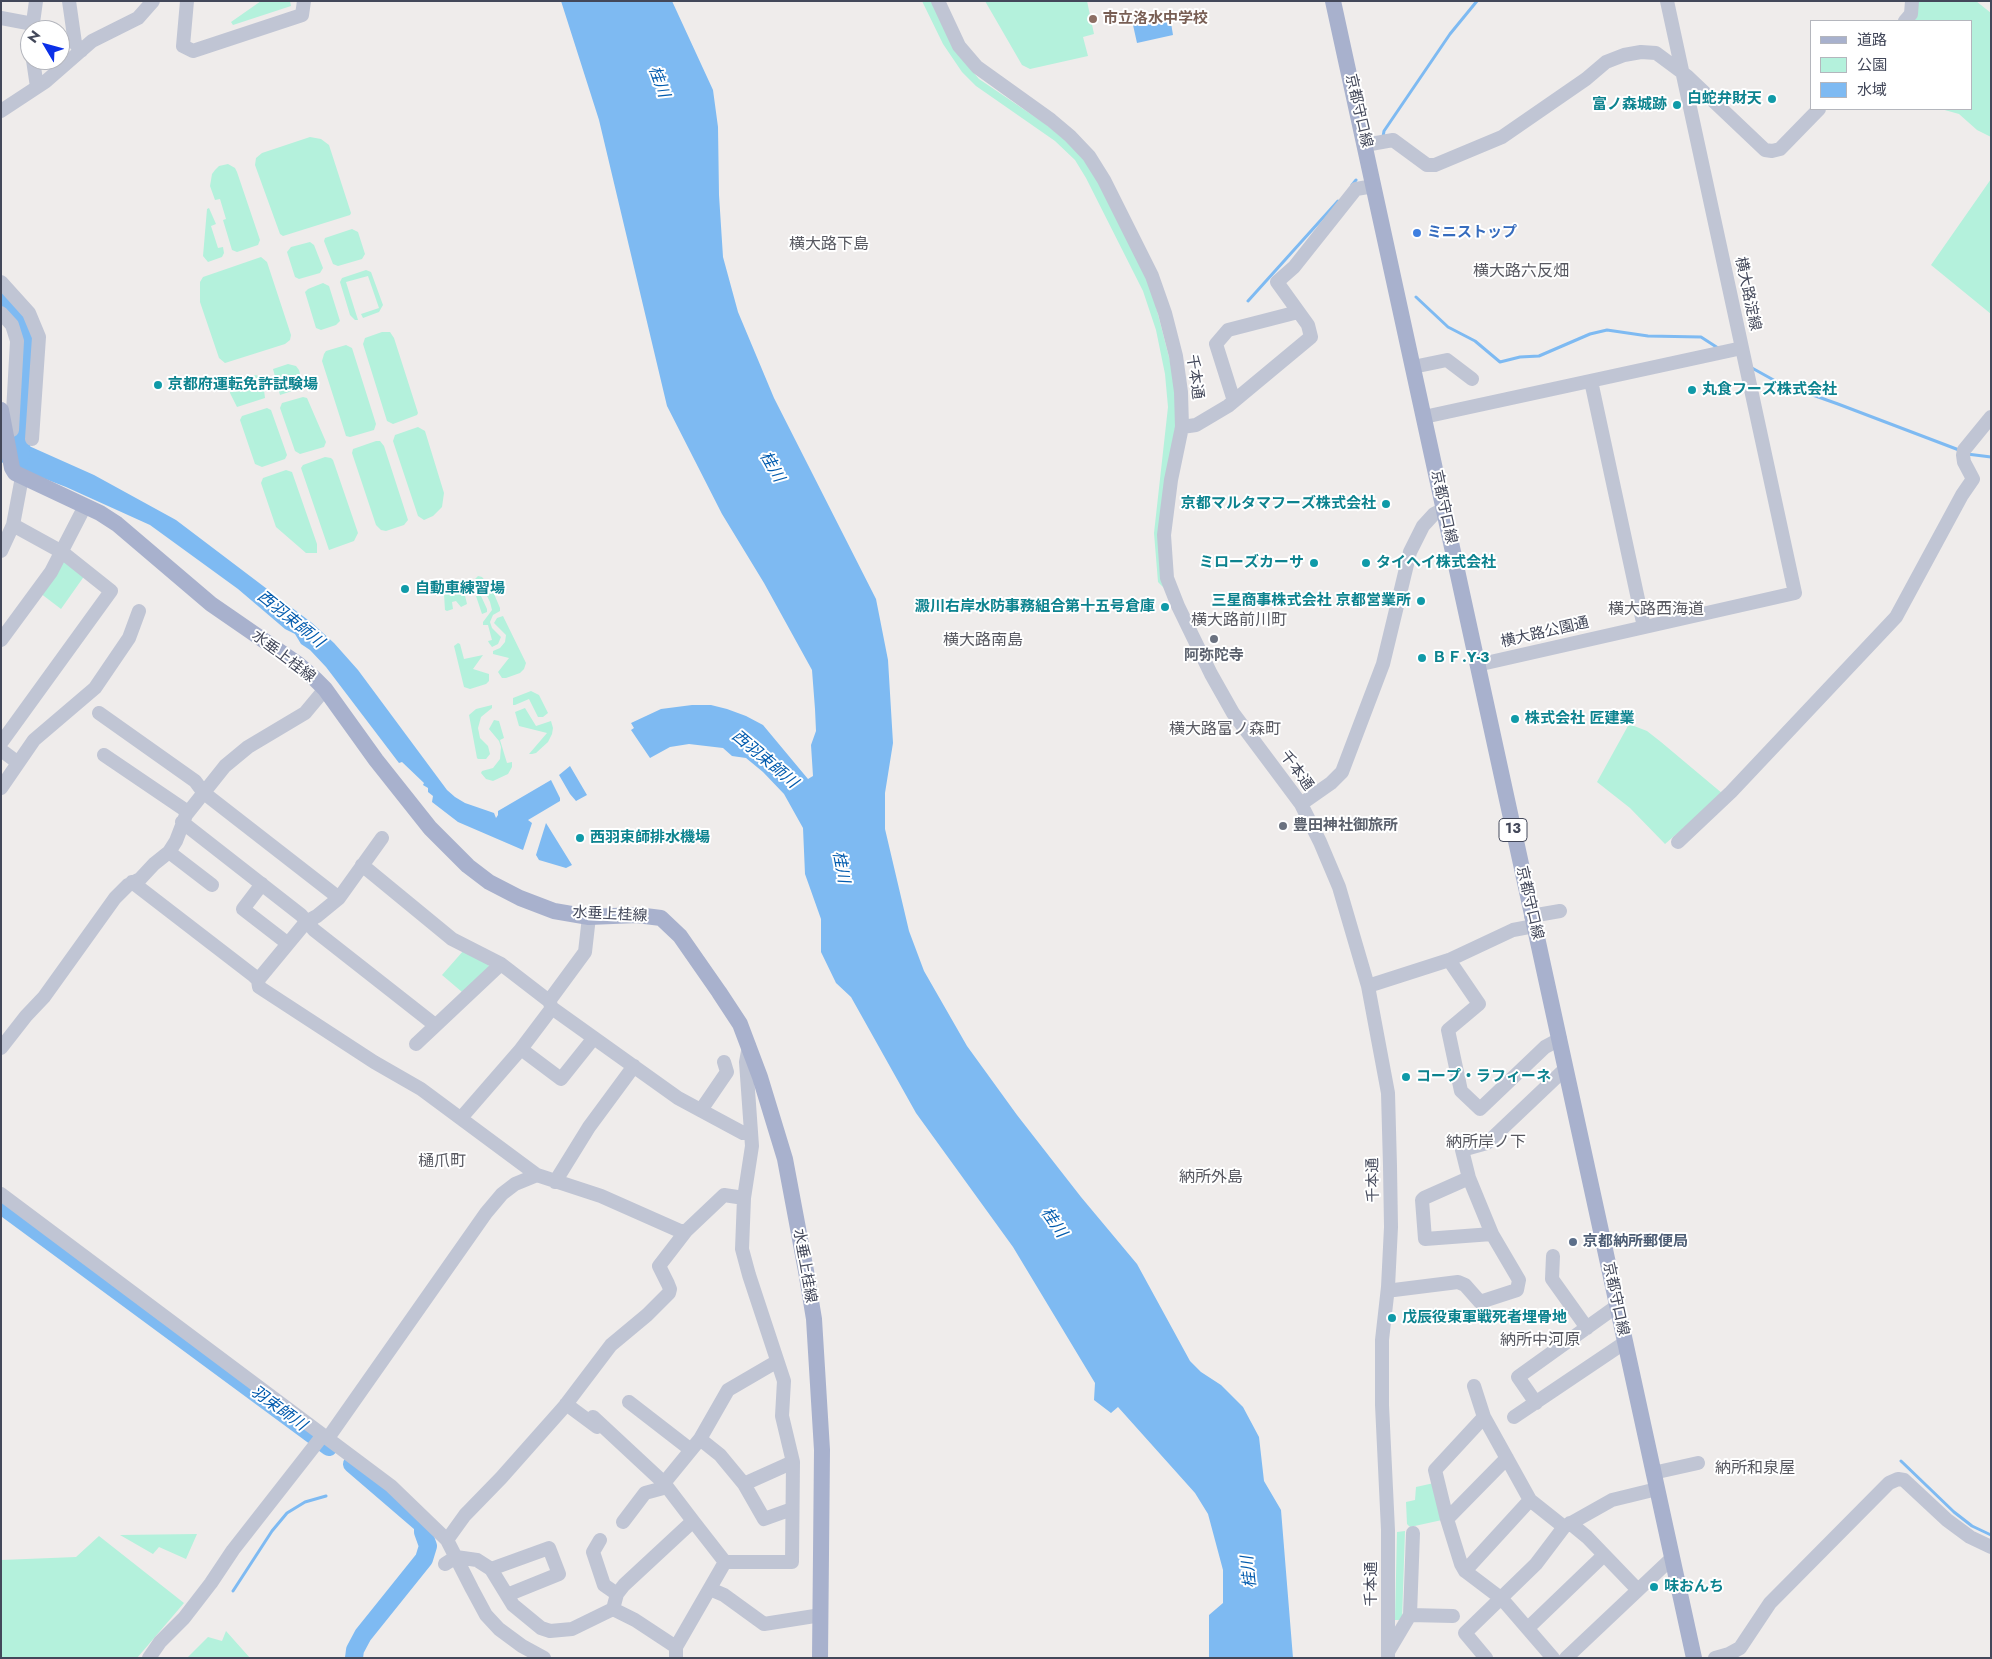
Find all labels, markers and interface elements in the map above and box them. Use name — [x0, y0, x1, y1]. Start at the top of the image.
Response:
place label: 市立洛水中学校 — [1103, 10, 1208, 28]
marker: 市立洛水中学校 — [1087, 13, 1099, 25]
north arrow — [20, 20, 70, 70]
legend — [1810, 20, 1972, 110]
text: N — [22, 26, 45, 47]
text: 道路 — [1857, 29, 1887, 51]
text: 公園 — [1857, 54, 1887, 76]
water label: 桂川 — [644, 64, 672, 100]
street label: 京都守口線 — [1341, 72, 1375, 150]
text: 水域 — [1857, 79, 1887, 101]
place label: 白蛇弁財天 — [1687, 90, 1762, 108]
marker: 白蛇弁財天 — [1766, 93, 1778, 105]
place label: 富ノ森城跡 — [1592, 96, 1667, 114]
marker: 富ノ森城跡 — [1671, 99, 1683, 111]
place label: ミニストップ — [1427, 224, 1517, 242]
marker: ミニストップ — [1411, 227, 1423, 239]
district label: 横大路下島 — [789, 235, 869, 255]
street label: 横大路淀線 — [1730, 255, 1764, 333]
district label: 横大路六反畑 — [1473, 262, 1569, 282]
street label: 千本通 — [1182, 353, 1206, 401]
place label: 京都府運転免許試験場 — [168, 376, 318, 394]
marker: 京都府運転免許試験場 — [152, 379, 164, 391]
place label: 丸食フーズ株式会社 — [1702, 381, 1837, 399]
marker: 丸食フーズ株式会社 — [1686, 384, 1698, 396]
water label: 桂川 — [755, 448, 787, 486]
street label: 京都守口線 — [1426, 468, 1460, 546]
place label: 京都マルタマフーズ株式会社 — [1181, 495, 1376, 513]
marker: 京都マルタマフーズ株式会社 — [1380, 498, 1392, 510]
place label: ミローズカーサ — [1199, 554, 1304, 572]
place label: タイヘイ株式会社 — [1376, 554, 1496, 572]
marker: ミローズカーサ — [1308, 557, 1320, 569]
marker: タイヘイ株式会社 — [1360, 557, 1372, 569]
place label: 自動車練習場 — [415, 580, 505, 598]
marker: 自動車練習場 — [399, 583, 411, 595]
water label: 西羽束師川 — [253, 587, 327, 653]
place label: 三星商事株式会社 京都営業所 — [1212, 592, 1411, 610]
marker: 三星商事株式会社 京都営業所 — [1415, 595, 1427, 607]
place label: 澱川右岸水防事務組合第十五号倉庫 — [915, 598, 1155, 616]
district label: 横大路西海道 — [1608, 600, 1704, 620]
marker: 澱川右岸水防事務組合第十五号倉庫 — [1159, 601, 1171, 613]
district label: 横大路前川町 — [1191, 611, 1287, 631]
street label: 横大路公園通 — [1499, 614, 1591, 652]
street label: 水垂上桂線 — [248, 627, 318, 687]
district label: 横大路南島 — [943, 631, 1023, 651]
marker: 阿弥陀寺 — [1208, 633, 1220, 645]
place label: 阿弥陀寺 — [1184, 647, 1244, 665]
place label: ＢＦ.Y-3 — [1432, 649, 1489, 667]
marker: ＢＦ.Y-3 — [1416, 652, 1428, 664]
place label: 株式会社 匠建業 — [1525, 710, 1634, 728]
marker: 株式会社 匠建業 — [1509, 713, 1521, 725]
district label: 横大路富ノ森町 — [1169, 720, 1281, 740]
water label: 西羽束師川 — [727, 727, 801, 793]
street label: 千本通 — [1275, 748, 1317, 794]
place label: 豊田神社御旅所 — [1293, 817, 1398, 835]
road number: 13 — [1499, 818, 1527, 842]
marker: 豊田神社御旅所 — [1277, 820, 1289, 832]
place label: 西羽束師排水機場 — [590, 829, 710, 847]
marker: 西羽束師排水機場 — [574, 832, 586, 844]
water label: 桂川 — [828, 849, 852, 885]
street label: 京都守口線 — [1512, 864, 1546, 942]
street label: 水垂上桂線 — [572, 904, 648, 926]
place label: コープ・ラフィーネ — [1416, 1068, 1551, 1086]
marker: コープ・ラフィーネ — [1400, 1071, 1412, 1083]
district label: 納所岸ノ下 — [1446, 1133, 1526, 1153]
district label: 樋爪町 — [418, 1152, 466, 1172]
street label: 千本通 — [1365, 1157, 1383, 1203]
district label: 納所外島 — [1179, 1168, 1243, 1188]
water label: 桂川 — [1036, 1204, 1070, 1242]
street label: 水垂上桂線 — [789, 1228, 819, 1304]
place label: 京都納所郵便局 — [1583, 1233, 1688, 1251]
marker: 京都納所郵便局 — [1567, 1236, 1579, 1248]
street label: 京都守口線 — [1598, 1260, 1632, 1338]
place label: 戊辰役東軍戦死者埋骨地 — [1402, 1309, 1567, 1327]
marker: 戊辰役東軍戦死者埋骨地 — [1386, 1312, 1398, 1324]
district label: 納所中河原 — [1500, 1331, 1580, 1351]
water label: 羽束師川 — [246, 1382, 310, 1436]
district label: 納所和泉屋 — [1715, 1459, 1795, 1479]
water label: 桂川 — [1239, 1555, 1261, 1589]
street label: 千本通 — [1363, 1562, 1381, 1606]
place label: 味おんち — [1664, 1578, 1724, 1596]
marker: 味おんち — [1648, 1581, 1660, 1593]

